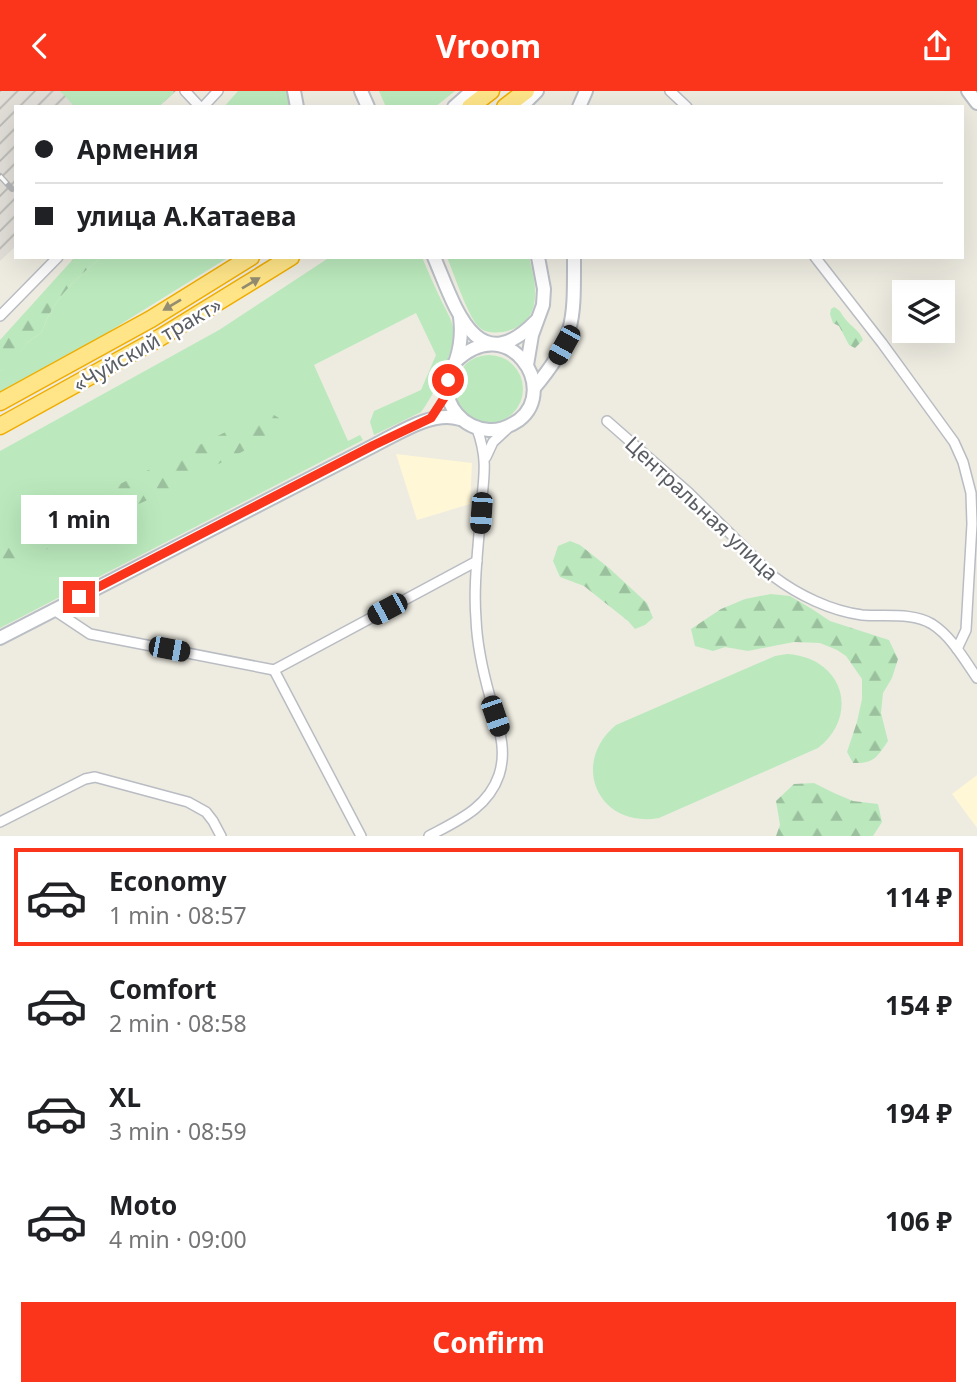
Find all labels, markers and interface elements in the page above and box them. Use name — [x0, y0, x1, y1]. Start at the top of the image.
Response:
text: Vroom — [436, 24, 541, 67]
icon: back — [21, 27, 59, 65]
icon: share — [918, 27, 956, 65]
text: Армения — [77, 131, 199, 167]
text: улица А.Катаева — [77, 198, 297, 234]
one-way arrow — [241, 276, 260, 289]
map controls — [892, 280, 955, 343]
button: layers — [892, 280, 955, 343]
street label: «Чуйский тракт» — [68, 290, 226, 398]
one-way arrow — [163, 299, 182, 312]
car — [545, 322, 584, 368]
route start — [432, 364, 464, 396]
street label: Центральная улица — [619, 430, 785, 586]
car — [470, 491, 493, 535]
callout: 1 min — [21, 496, 137, 545]
text: 1 min — [47, 503, 111, 535]
route end — [63, 581, 95, 613]
car — [364, 590, 411, 628]
car — [147, 635, 192, 663]
car — [479, 693, 512, 739]
text: Economy — [109, 863, 227, 899]
icon: car — [25, 866, 88, 929]
text: 114 ₽ — [885, 879, 952, 915]
text: 1 min · 08:57 — [109, 899, 247, 931]
text: Comfort — [109, 971, 217, 1007]
icon: car — [25, 974, 88, 1037]
text: 154 ₽ — [885, 987, 952, 1023]
text: 2 min · 08:58 — [109, 1007, 247, 1039]
text: XL — [109, 1079, 141, 1115]
icon: car — [25, 1082, 88, 1145]
text: 194 ₽ — [885, 1095, 952, 1131]
text: 3 min · 08:59 — [109, 1115, 247, 1147]
text: Moto — [109, 1187, 177, 1223]
icon: car — [25, 1190, 88, 1253]
text: 106 ₽ — [885, 1203, 952, 1239]
text: 4 min · 09:00 — [109, 1223, 247, 1255]
button: Confirm — [21, 1302, 956, 1382]

